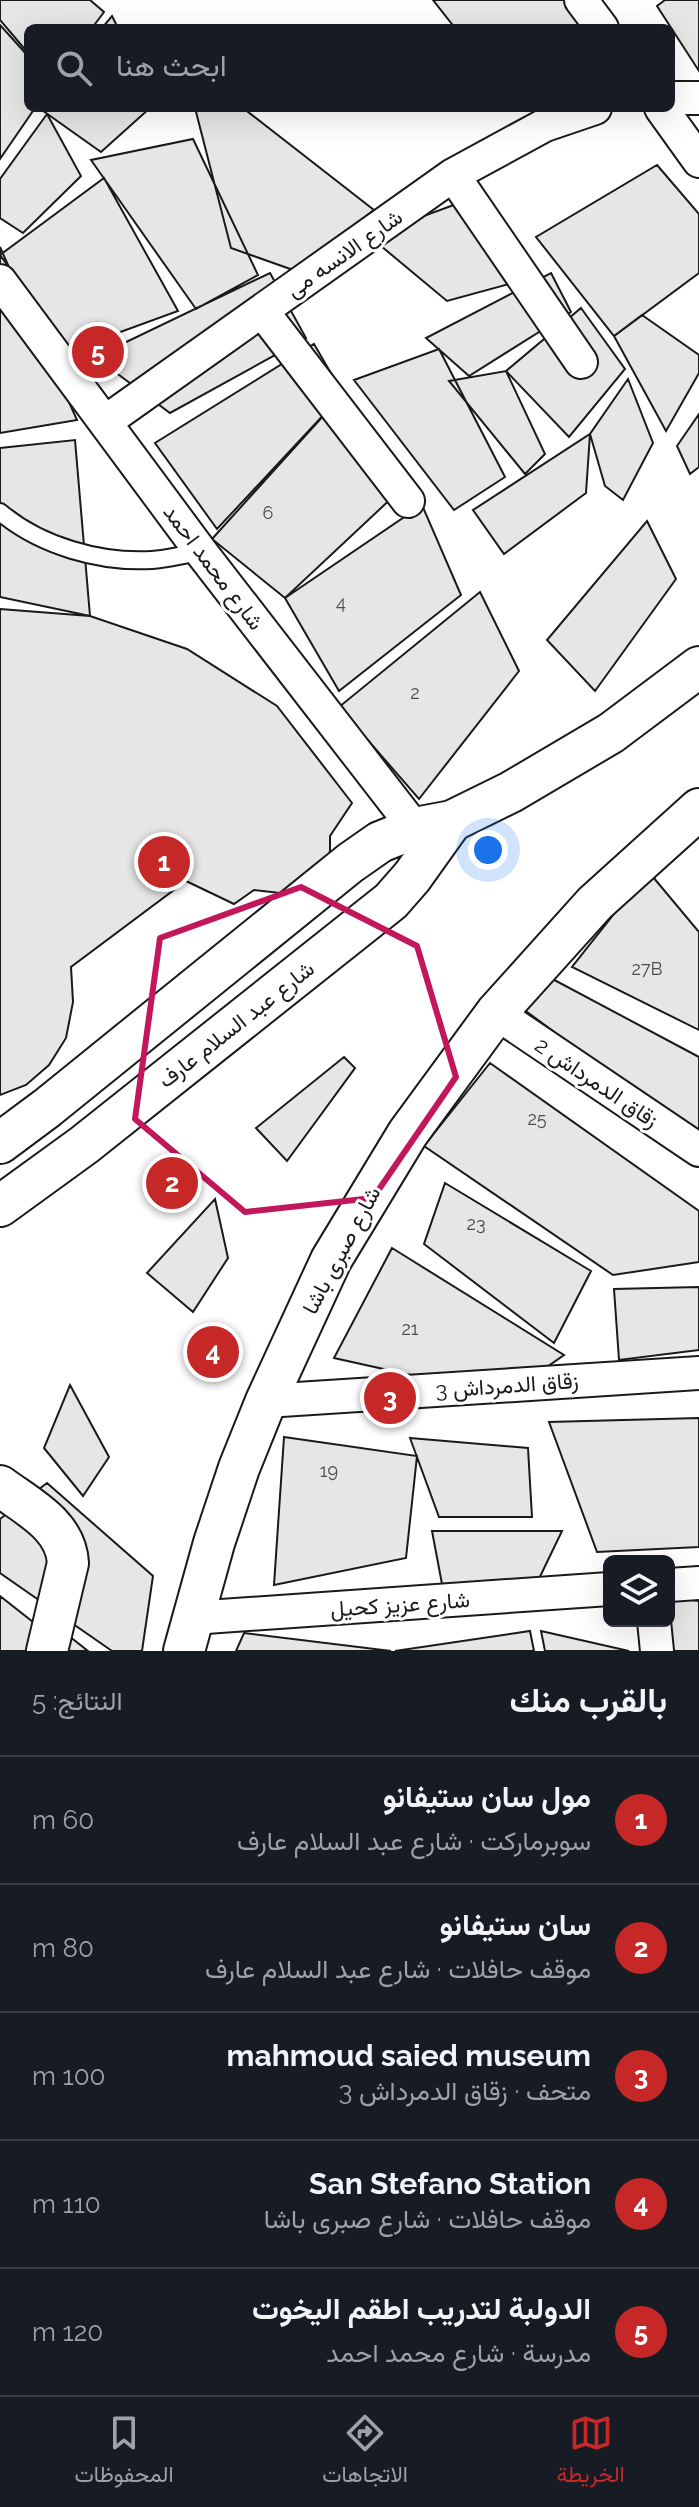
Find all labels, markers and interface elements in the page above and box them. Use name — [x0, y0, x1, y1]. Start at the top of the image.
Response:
search box — [24, 24, 675, 112]
icon: search — [52, 46, 96, 90]
text: ابحث هنا — [116, 48, 227, 83]
street label: شارع الانسه مى — [281, 203, 408, 304]
pin: 5 — [72, 322, 124, 382]
street label: شارع محمد احمد — [157, 499, 270, 636]
house number: 6 — [263, 502, 274, 523]
house number: 4 — [336, 592, 346, 613]
house number: 2 — [410, 682, 420, 703]
your location — [468, 830, 508, 870]
pin: 1 — [138, 832, 190, 892]
street label: شارع عبد السلام عارف — [153, 955, 320, 1094]
house number: 27B — [632, 958, 663, 979]
street label: زقاق الدمرداش 2 — [530, 1031, 664, 1134]
house number: 25 — [527, 1108, 547, 1129]
pin: 2 — [146, 1153, 198, 1213]
street label: شارع صبرى باشا — [296, 1182, 387, 1319]
house number: 23 — [467, 1213, 486, 1234]
house number: 21 — [401, 1318, 419, 1339]
pin: 4 — [187, 1322, 239, 1382]
street label: زقاق الدمرداش 3 — [435, 1367, 579, 1404]
pin: 3 — [364, 1368, 416, 1428]
house number: 19 — [320, 1460, 338, 1481]
map controls — [603, 1555, 675, 1627]
button: layers — [603, 1555, 675, 1627]
street label: شارع عزيز كحيل — [329, 1586, 471, 1624]
text: بالقرب منك — [510, 1680, 667, 1720]
text: النتائج: 5 — [32, 1686, 123, 1716]
text: مول سان ستيفانو — [383, 1779, 591, 1814]
text: 60 m — [32, 1805, 94, 1835]
text: 1 — [635, 1805, 647, 1835]
text: سوبرماركت · شارع عبد السلام عارف — [237, 1826, 591, 1856]
text: سان ستيفانو — [440, 1907, 591, 1942]
text: 80 m — [32, 1933, 94, 1963]
text: 2 — [634, 1933, 648, 1963]
text: موقف حافلات · شارع عبد السلام عارف — [205, 1954, 591, 1984]
text: mahmoud saied museum — [227, 2038, 591, 2073]
text: 100 m — [32, 2061, 106, 2091]
text: 3 — [634, 2061, 648, 2091]
text: متحف · زقاق الدمرداش 3 — [338, 2076, 591, 2106]
text: San Stefano Station — [309, 2166, 591, 2201]
text: 110 m — [32, 2189, 101, 2219]
text: 4 — [634, 2189, 648, 2219]
text: موقف حافلات · شارع صبرى باشا — [264, 2204, 591, 2234]
text: الدولبة لتدريب اطقم اليخوت — [252, 2291, 591, 2326]
text: 120 m — [32, 2317, 103, 2347]
text: 5 — [634, 2317, 648, 2347]
text: مدرسة · شارع محمد احمد — [326, 2338, 591, 2368]
tab: المحفوظات — [74, 2411, 174, 2494]
tab: الاتجاهات — [322, 2411, 408, 2494]
tab: الخريطة — [557, 2411, 625, 2494]

